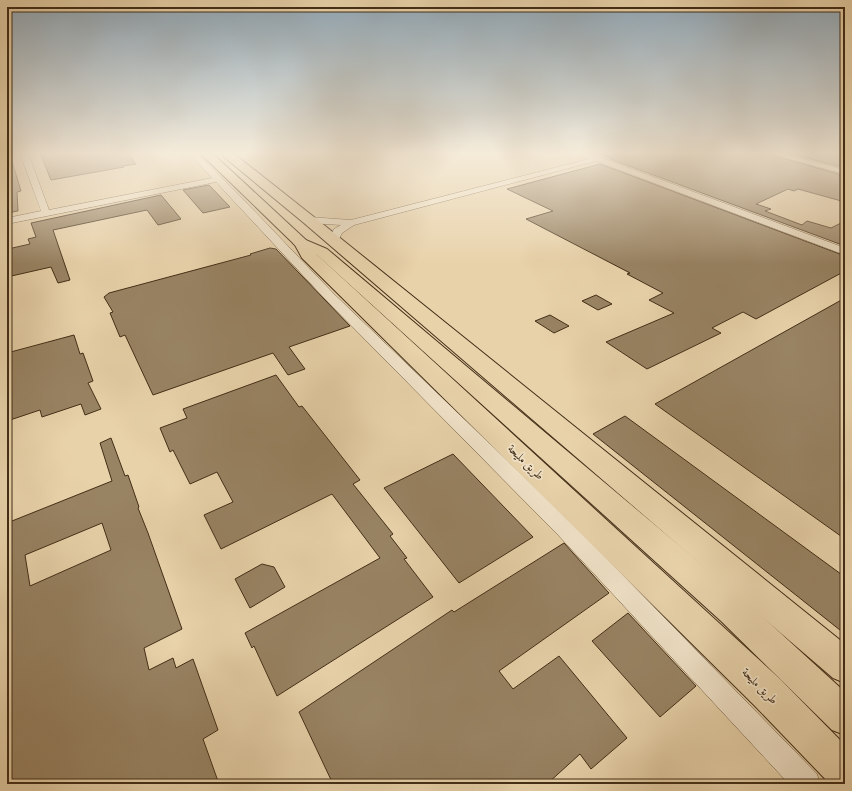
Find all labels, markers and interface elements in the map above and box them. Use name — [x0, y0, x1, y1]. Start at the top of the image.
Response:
street label: طريق مليحة — [504, 441, 548, 484]
street label: طريق مليحة — [738, 664, 782, 708]

